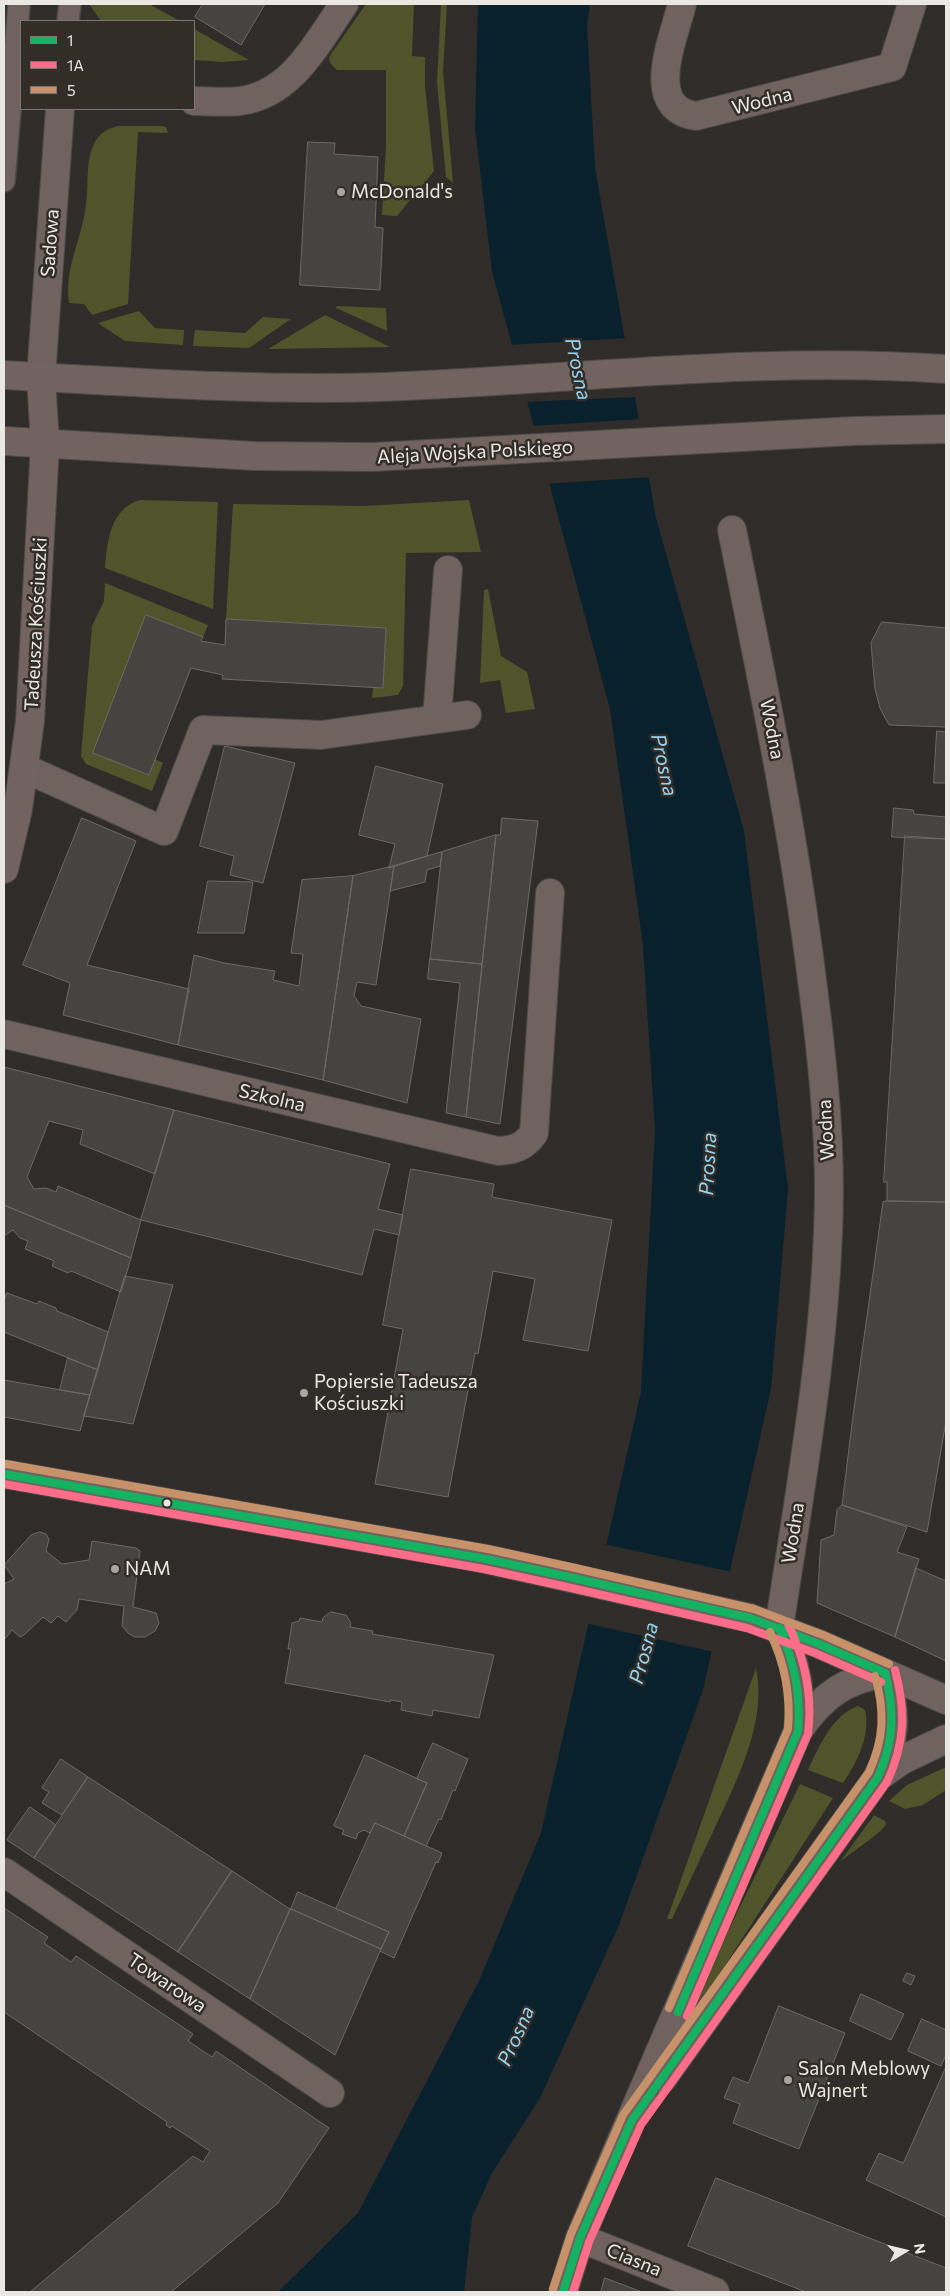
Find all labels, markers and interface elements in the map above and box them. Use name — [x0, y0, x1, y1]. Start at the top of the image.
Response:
legend — [20, 20, 195, 110]
text: 1 — [67, 31, 73, 49]
text: 1A — [67, 56, 84, 74]
text: 5 — [67, 81, 76, 99]
street label: Wodna — [730, 83, 794, 119]
place label: McDonald's — [351, 181, 453, 203]
marker: McDonald's — [335, 186, 347, 198]
street label: Sadowa — [36, 208, 64, 278]
water label: Prosna — [560, 336, 596, 402]
street label: Aleja Wojska Polskiego — [376, 435, 574, 469]
street label: Tadeusza Kościuszki — [20, 537, 52, 711]
street label: Wodna — [755, 697, 789, 761]
water label: Prosna — [646, 732, 682, 798]
street label: Szkolna — [237, 1079, 307, 1117]
street label: Wodna — [813, 1099, 839, 1161]
water label: Prosna — [694, 1132, 722, 1196]
place label: Popiersie Tadeusza Kościuszki — [314, 1371, 478, 1415]
marker: Popiersie Tadeusza Kościuszki — [298, 1387, 310, 1399]
unlabelled marker — [162, 1498, 172, 1508]
street label: Wodna — [777, 1501, 809, 1565]
place label: NAM — [125, 1558, 171, 1580]
marker: NAM — [109, 1563, 121, 1575]
water label: Prosna — [624, 1619, 664, 1687]
street label: Towarowa — [123, 1948, 211, 2018]
water label: Prosna — [492, 2002, 540, 2070]
place label: Salon Meblowy Wajnert — [798, 2058, 930, 2102]
marker: Salon Meblowy Wajnert — [782, 2074, 794, 2086]
north arrow — [880, 2226, 930, 2276]
street label: Ciasna — [603, 2239, 665, 2281]
text: N — [911, 2242, 930, 2255]

